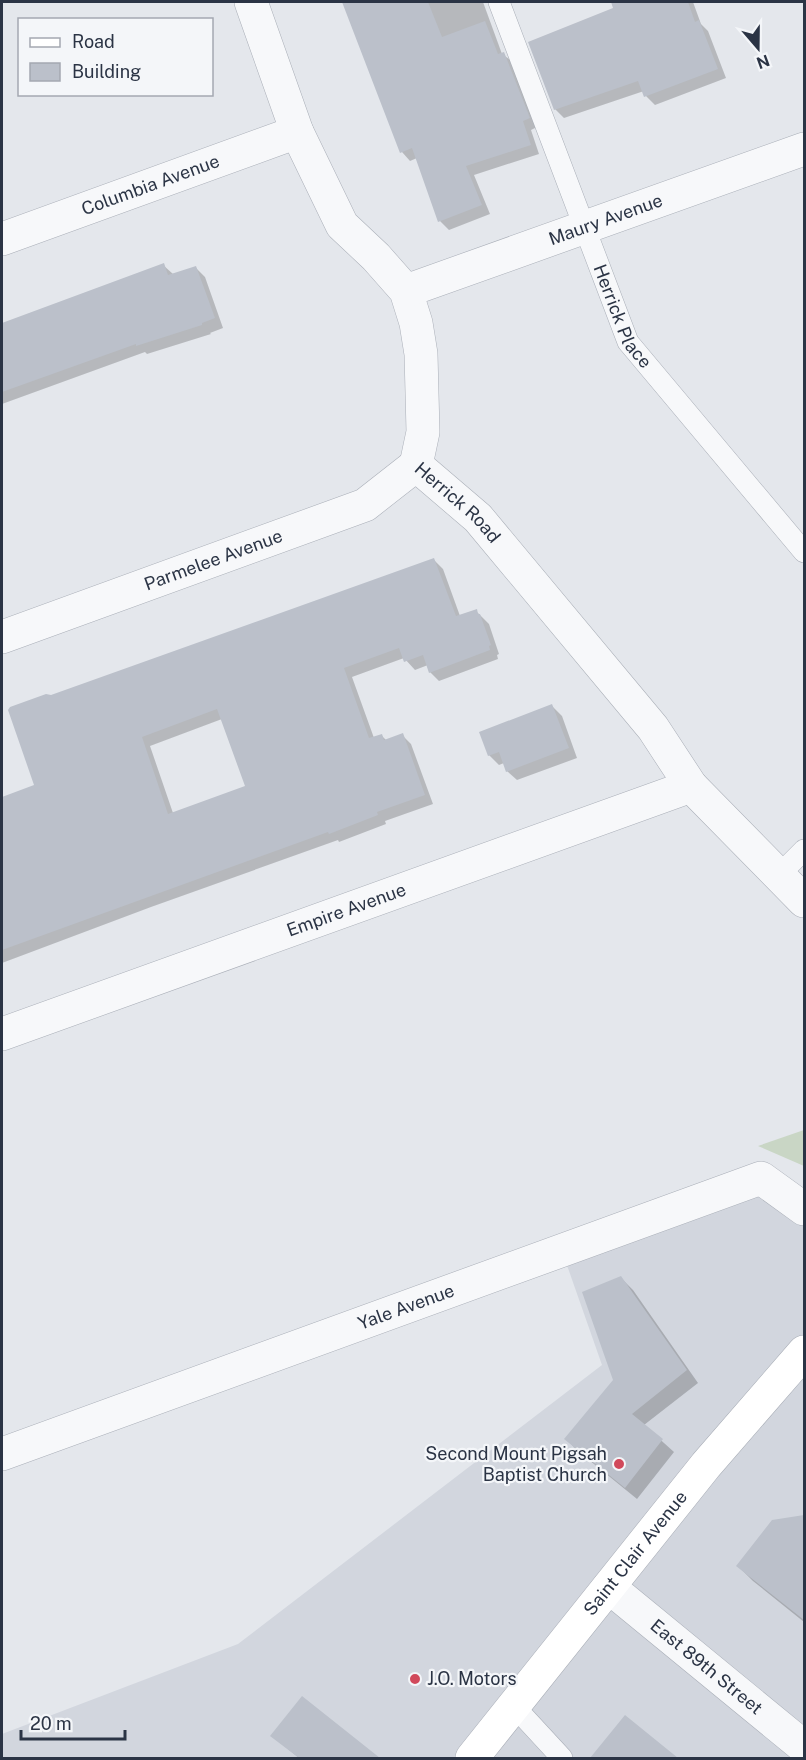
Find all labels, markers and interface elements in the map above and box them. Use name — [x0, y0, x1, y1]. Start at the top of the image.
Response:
legend — [18, 18, 213, 96]
north arrow — [728, 18, 788, 78]
text: Road — [72, 31, 115, 52]
text: N — [754, 51, 772, 73]
text: Building — [72, 61, 141, 82]
street label: Columbia Avenue — [78, 150, 222, 219]
street label: Maury Avenue — [546, 189, 665, 249]
street label: Herrick Place — [589, 261, 656, 372]
street label: Herrick Road — [411, 458, 505, 547]
street label: Parmelee Avenue — [141, 525, 285, 594]
street label: Empire Avenue — [284, 879, 409, 941]
street label: Yale Avenue — [355, 1279, 457, 1334]
place label: Second Mount Pigsah Baptist Church — [425, 1443, 607, 1485]
marker: Second Mount Pigsah Baptist Church — [612, 1457, 626, 1471]
street label: Saint Clair Avenue — [579, 1486, 691, 1620]
street label: East 89th Street — [647, 1615, 767, 1719]
place label: J.O. Motors — [427, 1668, 517, 1689]
marker: J.O. Motors — [408, 1672, 422, 1686]
scale bar — [21, 1703, 124, 1741]
text: 20 m — [30, 1713, 72, 1734]

